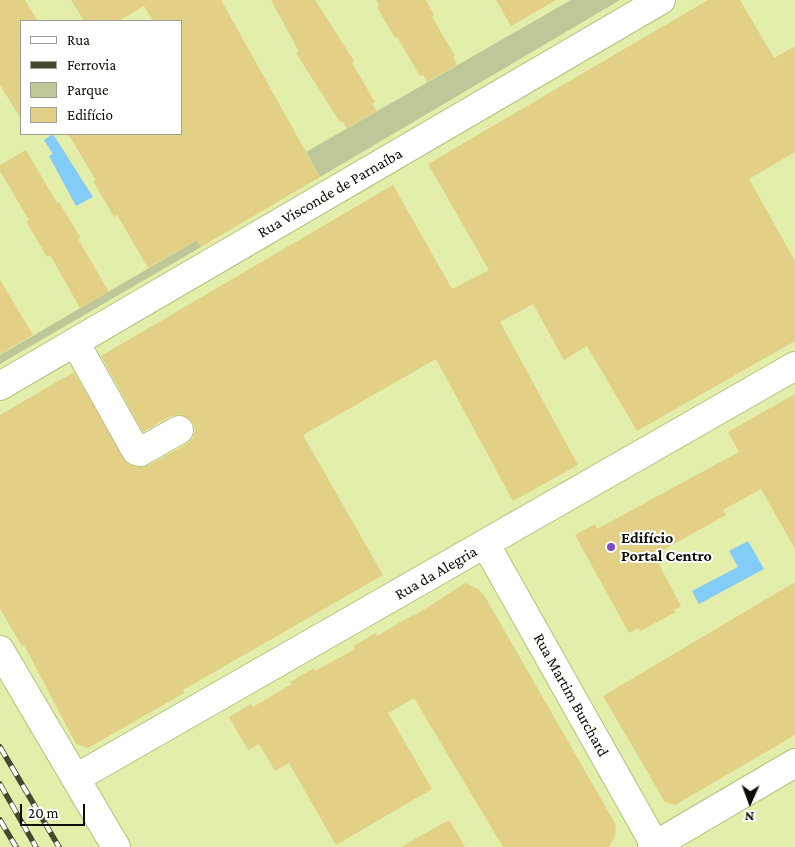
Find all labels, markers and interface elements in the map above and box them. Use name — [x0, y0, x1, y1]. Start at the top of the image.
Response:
legend — [20, 20, 182, 135]
text: Rua — [67, 32, 90, 48]
text: Ferrovia — [67, 57, 116, 73]
text: Parque — [67, 82, 108, 98]
text: Edifício — [67, 107, 113, 123]
street label: Rua Visconde de Parnaíba — [254, 144, 406, 242]
place label: Edifício Portal Centro — [621, 528, 712, 566]
marker: Edifício Portal Centro — [605, 541, 617, 553]
street label: Rua da Alegria — [391, 542, 481, 604]
street label: Rua Martim Burchard — [529, 630, 613, 760]
north arrow — [725, 777, 775, 827]
scale bar — [22, 794, 88, 826]
text: 20 m — [28, 805, 59, 821]
text: N — [744, 809, 755, 825]

